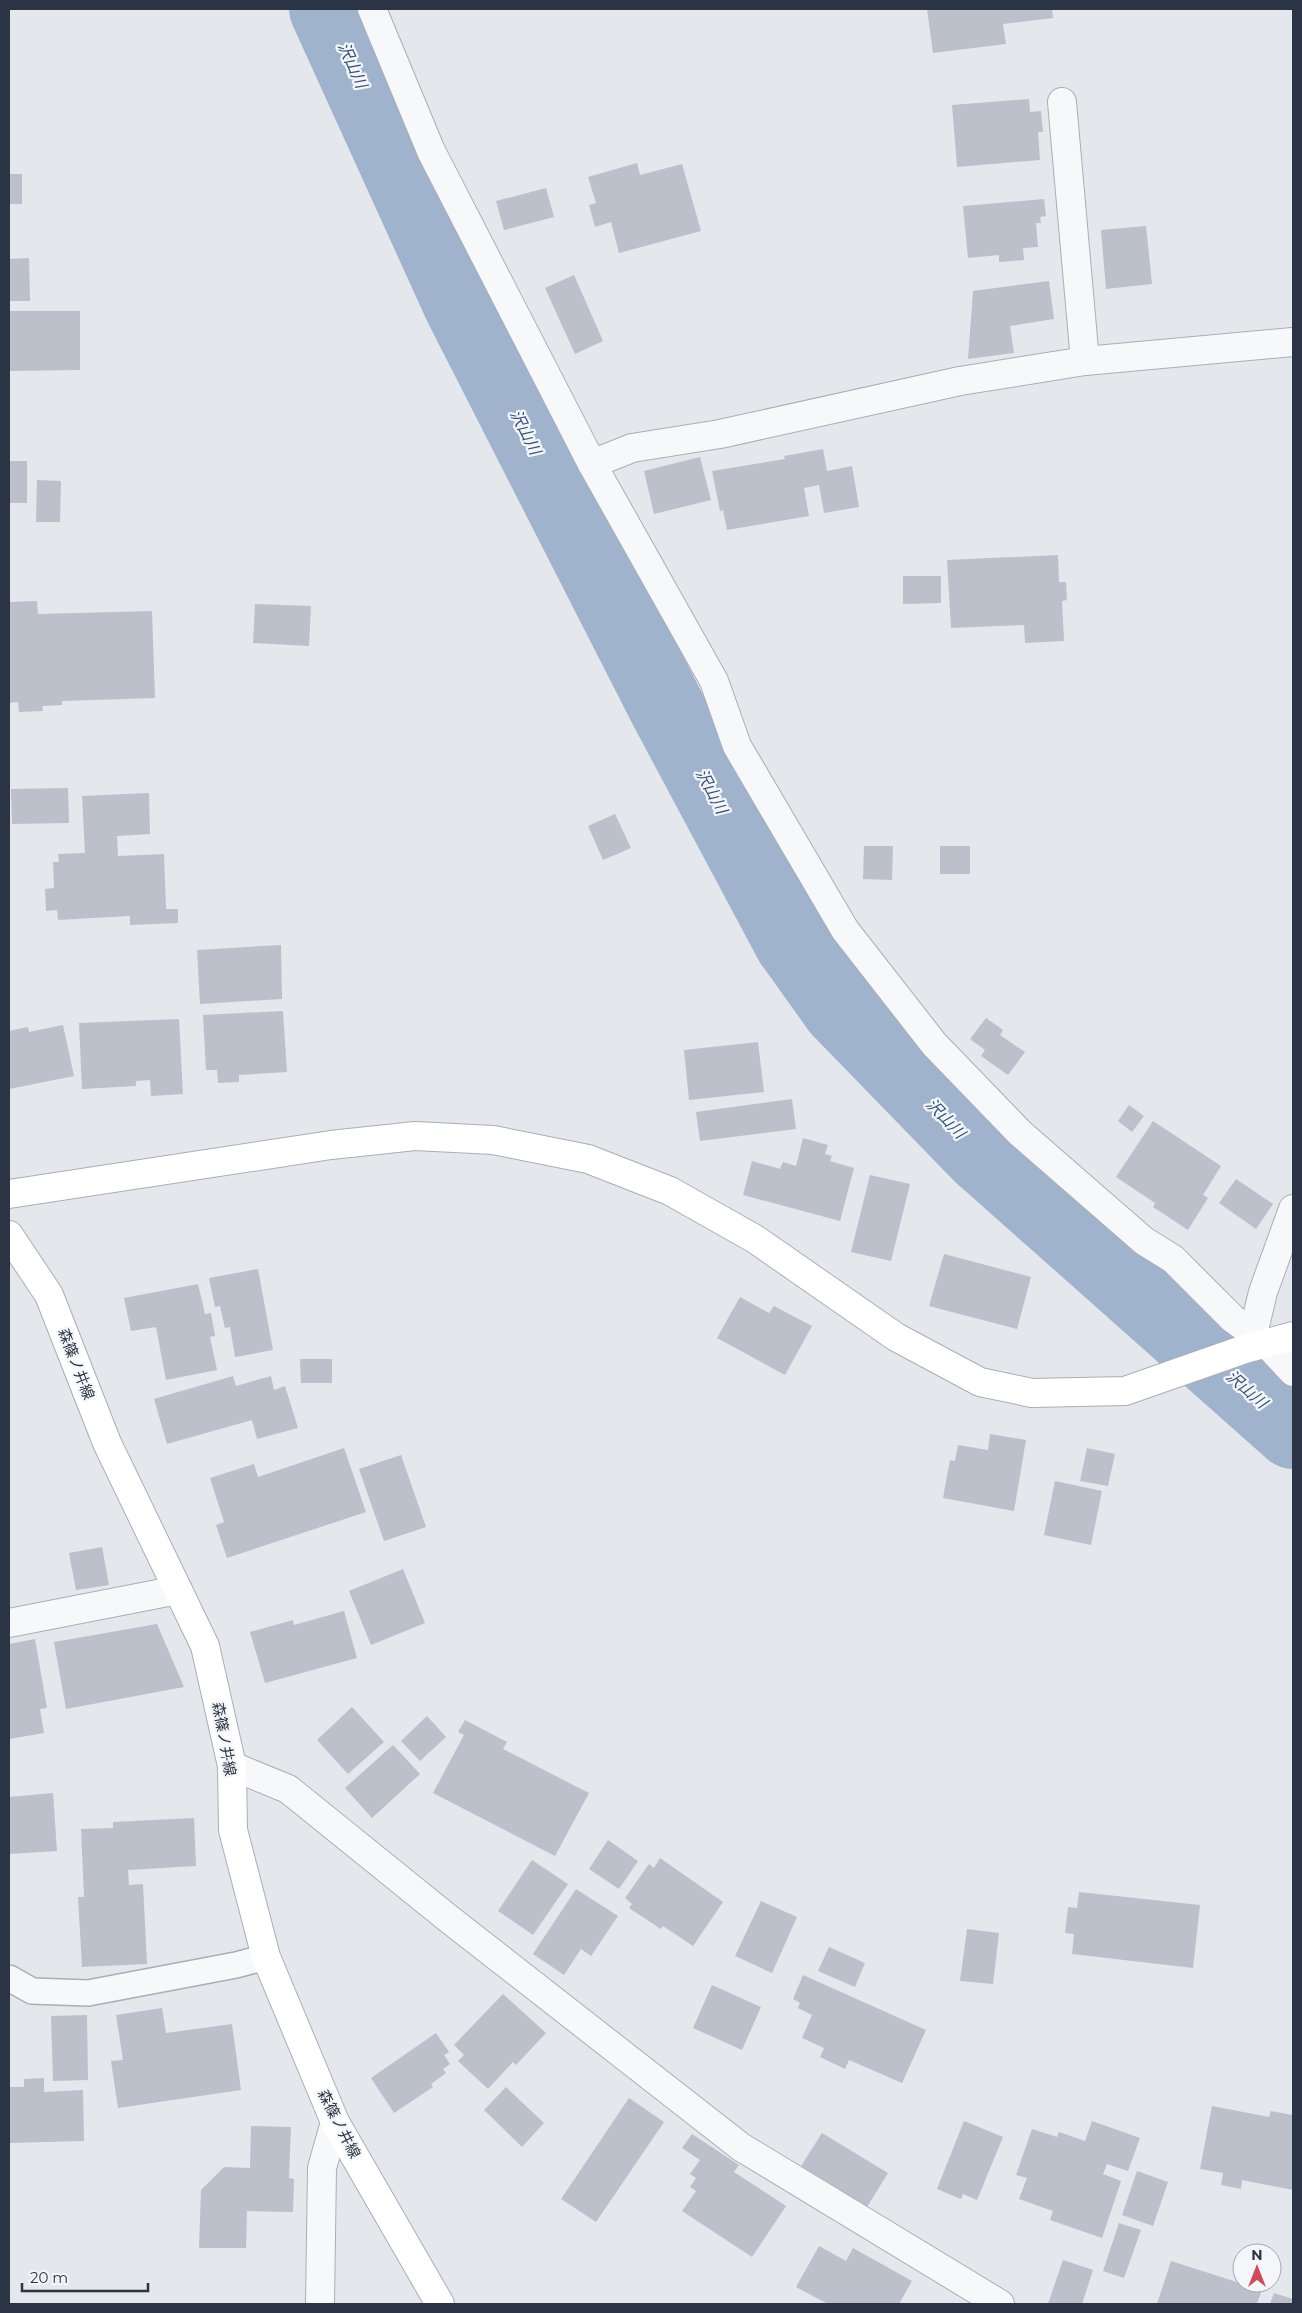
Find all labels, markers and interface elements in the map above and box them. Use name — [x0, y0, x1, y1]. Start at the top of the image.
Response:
water label: 沢山川 — [334, 39, 372, 93]
water label: 沢山川 — [506, 407, 546, 460]
water label: 沢山川 — [692, 766, 732, 819]
water label: 沢山川 — [922, 1094, 971, 1144]
street label: 森篠ノ井線 — [54, 1325, 99, 1402]
water label: 沢山川 — [1222, 1366, 1273, 1414]
street label: 森篠ノ井線 — [209, 1700, 240, 1778]
street label: 森篠ノ井線 — [314, 2086, 365, 2162]
north arrow — [1232, 2243, 1282, 2293]
text: N — [1251, 2246, 1263, 2264]
scale bar — [22, 2260, 149, 2292]
text: 20 m — [30, 2268, 68, 2287]

